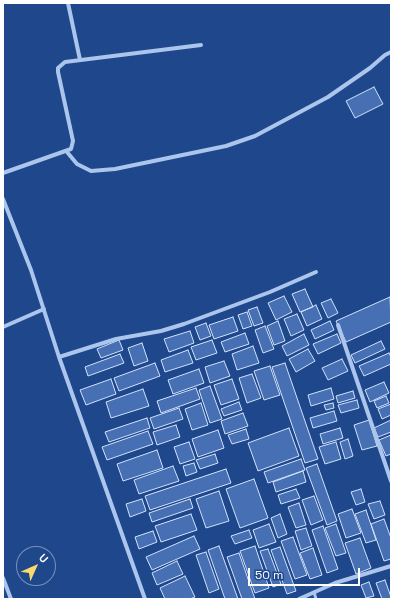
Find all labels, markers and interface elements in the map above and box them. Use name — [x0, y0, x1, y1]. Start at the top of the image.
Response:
north arrow — [16, 546, 56, 586]
text: U — [36, 551, 51, 566]
scale bar — [250, 560, 362, 586]
text: 50 m — [255, 567, 283, 583]

